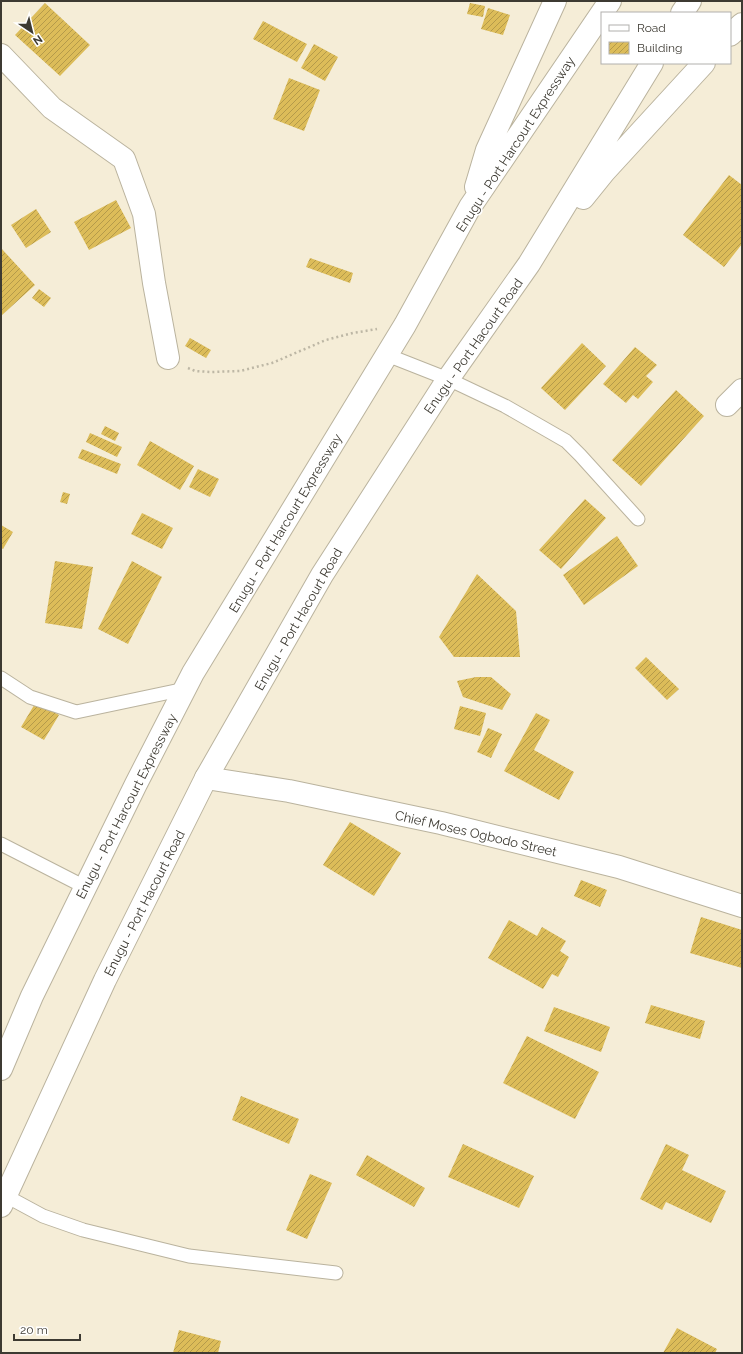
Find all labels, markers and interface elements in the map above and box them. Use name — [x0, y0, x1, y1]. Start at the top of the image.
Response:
north arrow — [12, 12, 52, 52]
legend — [601, 12, 731, 64]
text: Road — [637, 21, 666, 35]
text: N — [30, 32, 45, 48]
text: Building — [637, 41, 683, 55]
street label: Enugu - Port Harcourt Expressway — [453, 54, 578, 235]
street label: Enugu - Port Hacourt Road — [421, 276, 526, 417]
street label: Enugu - Port Harcourt Expressway — [226, 431, 345, 615]
street label: Enugu - Port Hacourt Road — [252, 546, 345, 693]
street label: Enugu - Port Harcourt Expressway — [73, 711, 180, 901]
street label: Chief Moses Ogbodo Street — [394, 808, 559, 860]
street label: Enugu - Port Hacourt Road — [101, 828, 188, 979]
scale bar — [14, 1316, 80, 1342]
text: 20 m — [20, 1323, 48, 1337]

